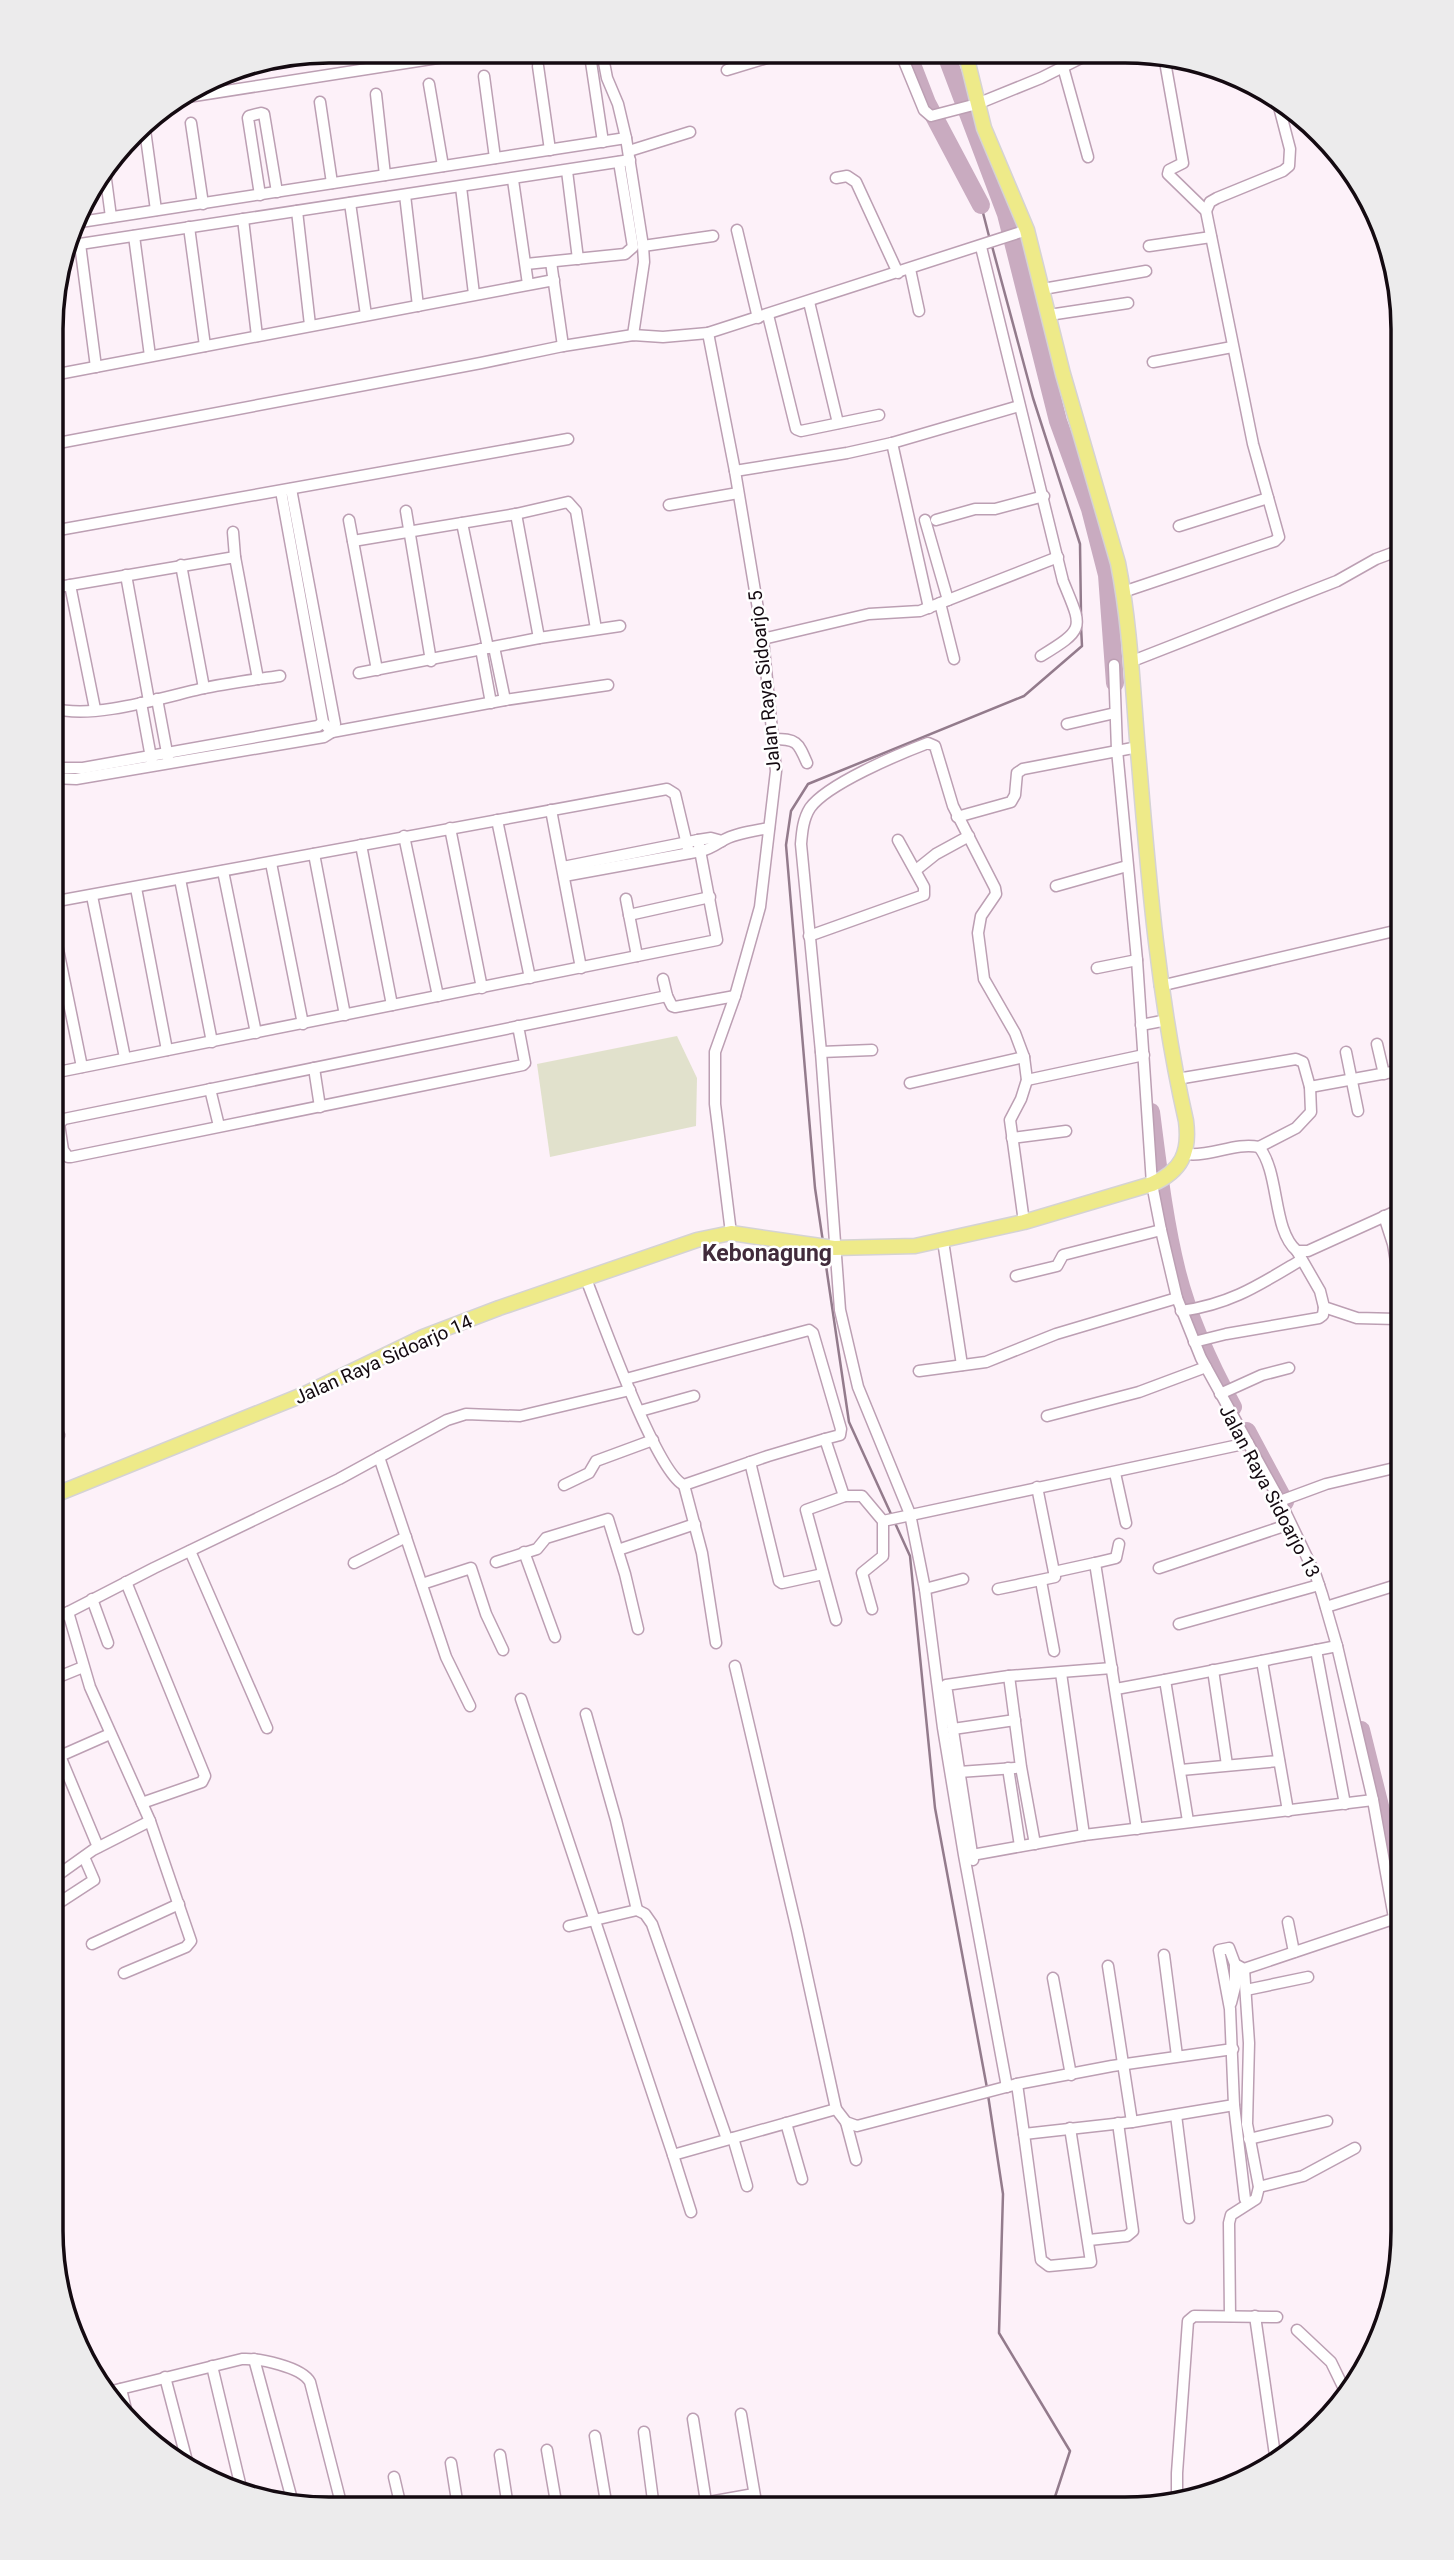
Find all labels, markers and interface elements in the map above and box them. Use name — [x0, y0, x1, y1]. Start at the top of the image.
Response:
street label: Jalan Raya Sidoarjo 5 — [744, 589, 785, 773]
district label: Kebonagung — [702, 1240, 832, 1267]
street label: Jalan Raya Sidoarjo 14 — [291, 1310, 476, 1409]
street label: Jalan Raya Sidoarjo 13 — [1214, 1401, 1325, 1582]

